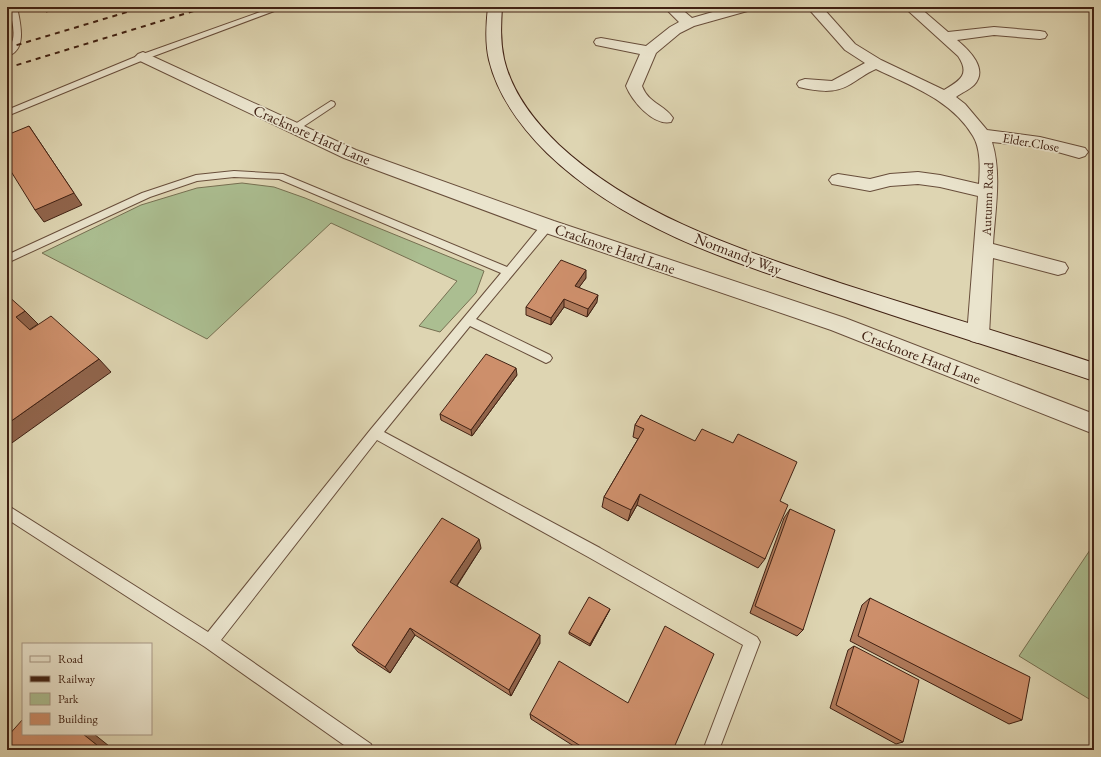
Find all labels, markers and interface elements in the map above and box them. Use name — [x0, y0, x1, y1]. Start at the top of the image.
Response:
street label: Cracknore Hard Lane — [251, 100, 374, 169]
street label: Elder Close — [1001, 129, 1061, 156]
street label: Autumn Road — [978, 162, 997, 237]
street label: Cracknore Hard Lane — [552, 219, 678, 278]
street label: Normandy Way — [692, 228, 785, 279]
street label: Cracknore Hard Lane — [859, 325, 984, 388]
legend — [22, 643, 152, 735]
text: Road — [58, 651, 84, 667]
text: Railway — [58, 671, 96, 687]
text: Park — [58, 691, 79, 707]
text: Building — [58, 711, 99, 727]

